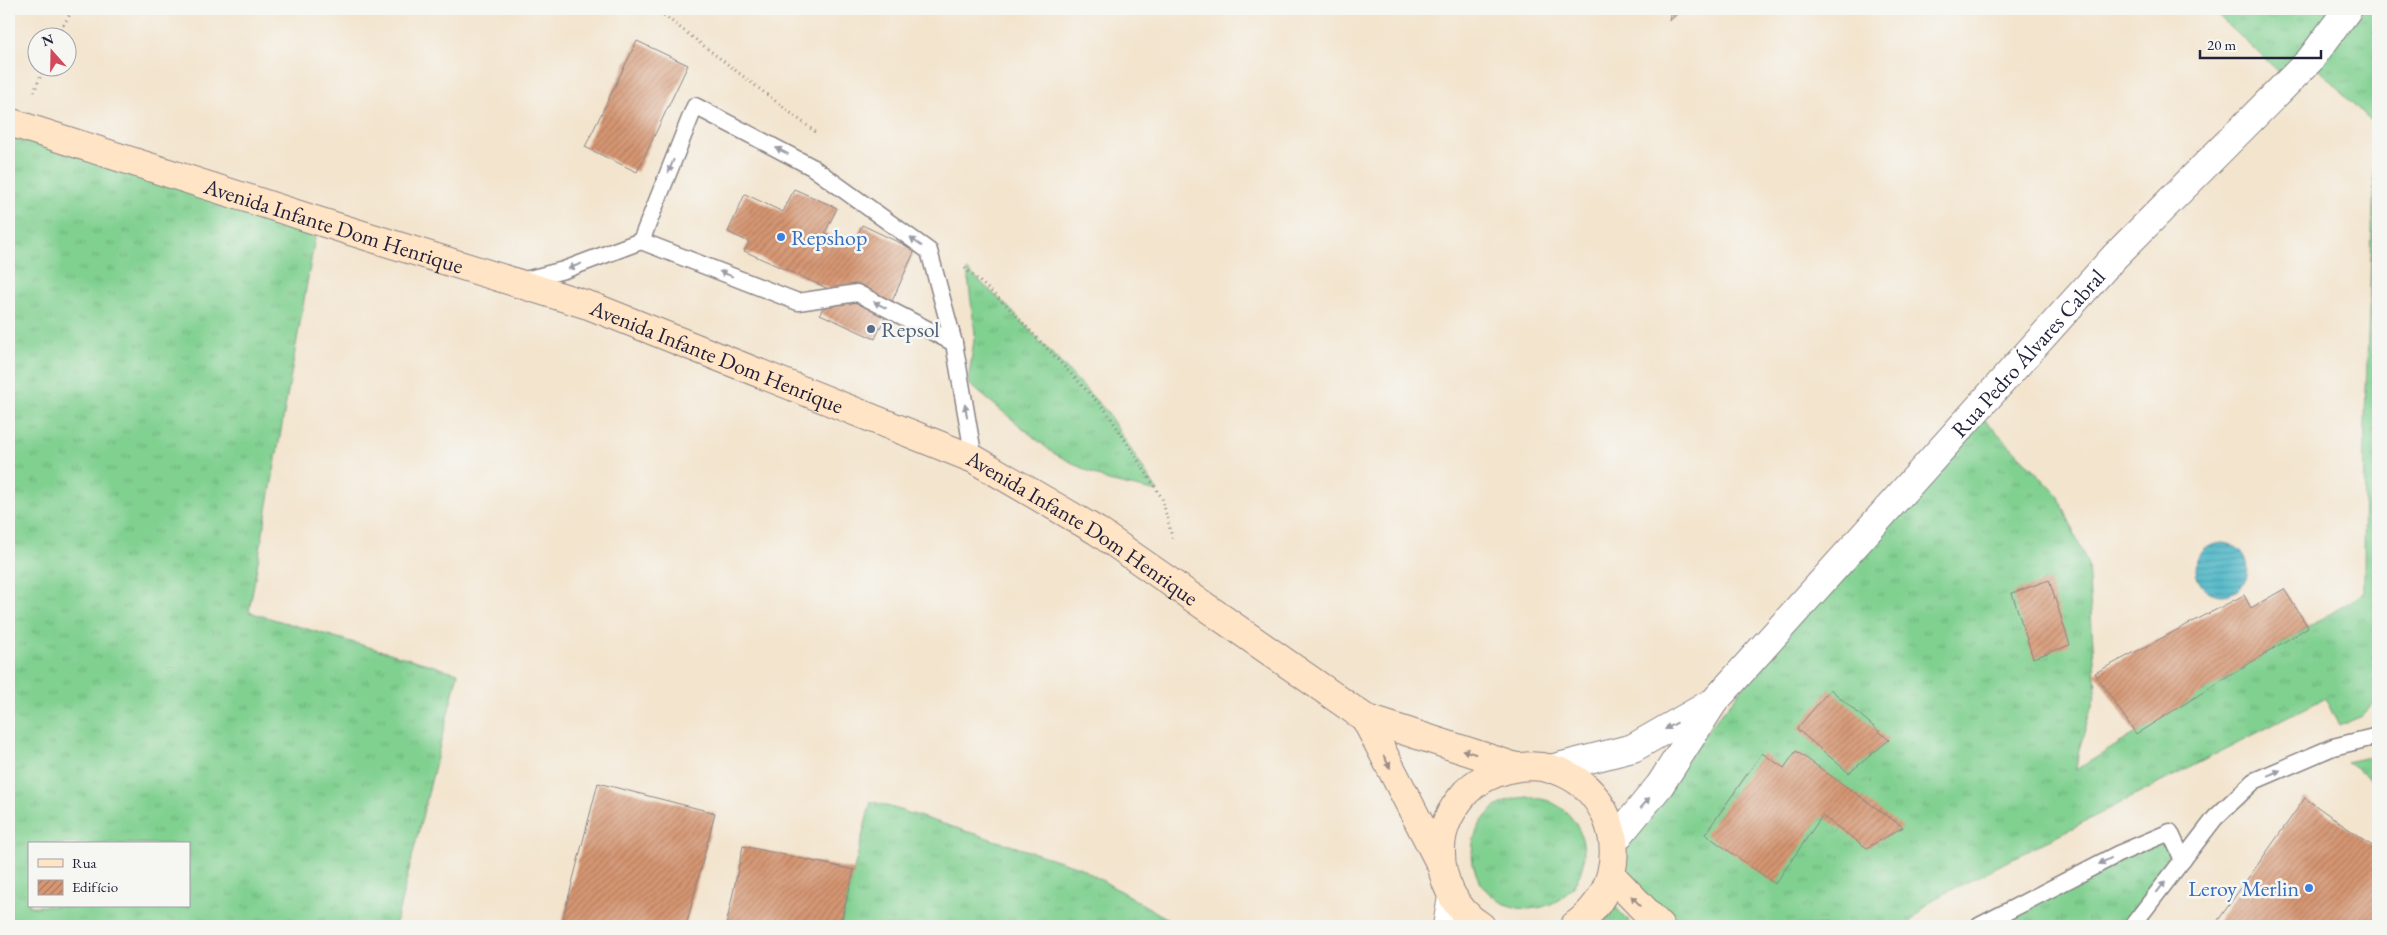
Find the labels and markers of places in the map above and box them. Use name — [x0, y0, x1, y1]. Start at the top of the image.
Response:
place label: Repshop — [791, 223, 867, 252]
marker: Repshop — [775, 231, 787, 243]
place label: Repsol — [881, 315, 940, 344]
marker: Repsol — [865, 323, 877, 335]
place label: Leroy Merlin — [2188, 874, 2299, 903]
marker: Leroy Merlin — [2303, 882, 2315, 894]

